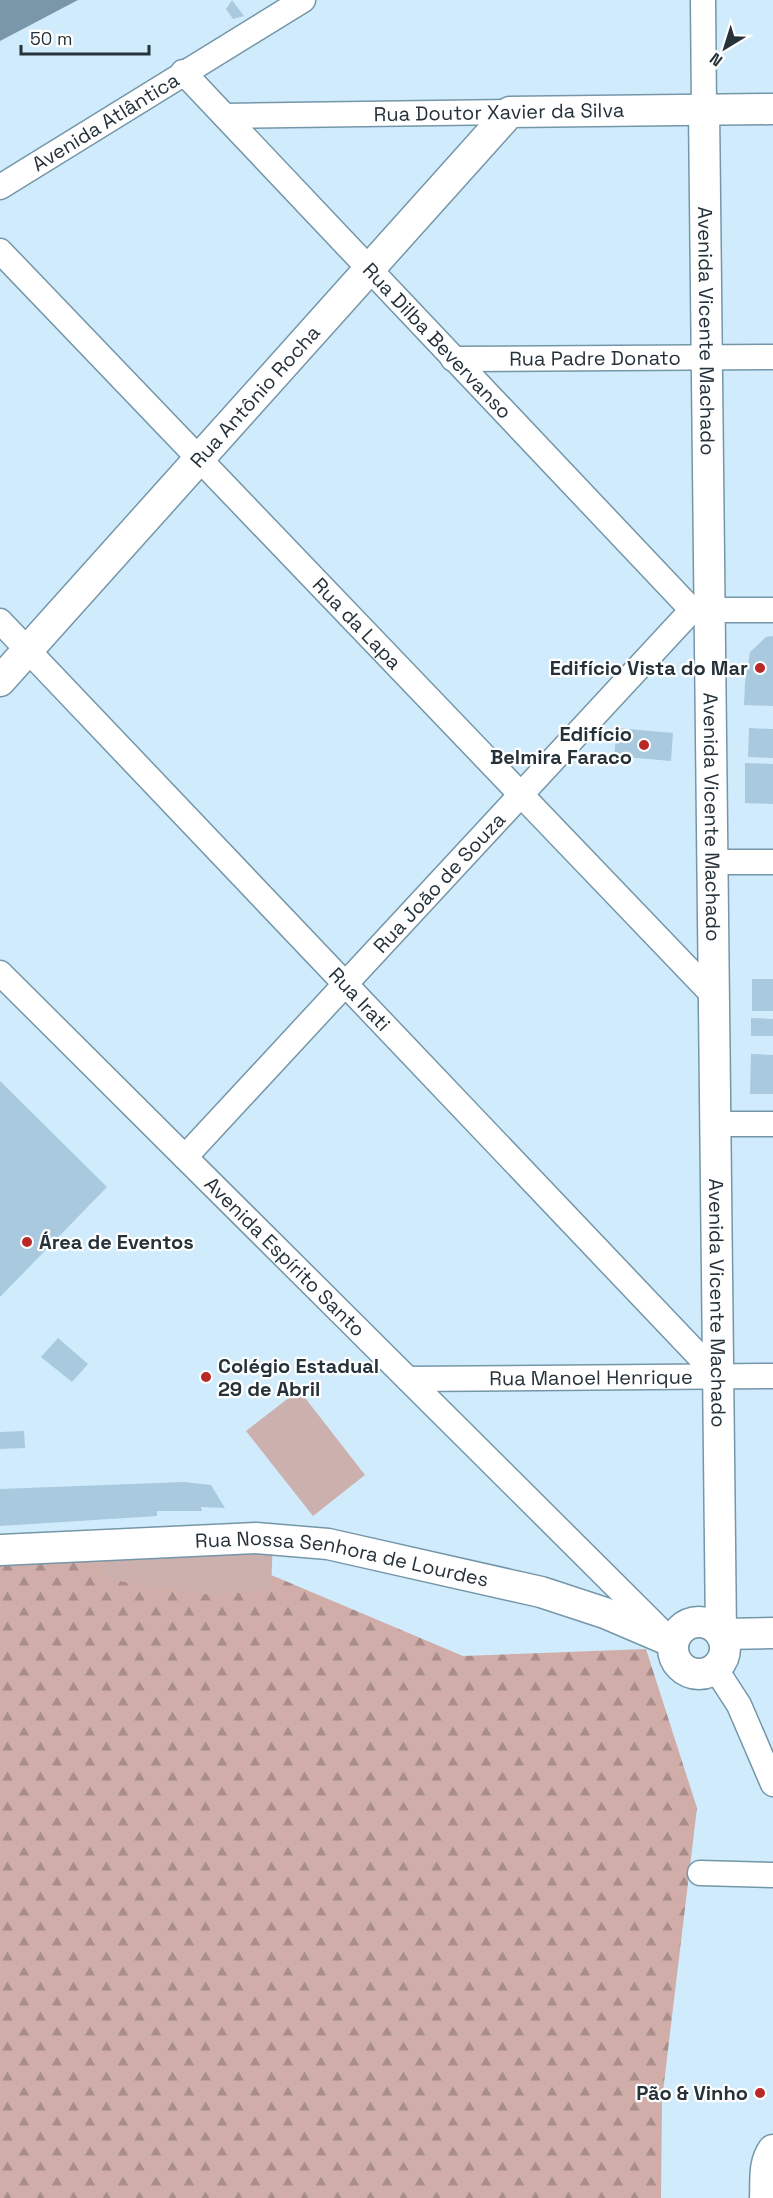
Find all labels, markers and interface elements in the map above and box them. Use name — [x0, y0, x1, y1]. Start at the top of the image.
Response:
scale bar — [21, 18, 148, 56]
north arrow — [695, 18, 755, 78]
text: 50 m — [30, 27, 72, 50]
text: N — [705, 48, 727, 71]
street label: Avenida Atlântica — [27, 67, 184, 177]
street label: Rua Doutor Xavier da Silva — [373, 97, 625, 127]
street label: Avenida Vicente Machado — [692, 206, 721, 456]
street label: Rua Dilba Bevervanso — [357, 257, 517, 424]
street label: Rua Antônio Rocha — [184, 320, 326, 473]
street label: Rua Padre Donato — [509, 345, 681, 372]
street label: Rua da Lapa — [307, 572, 407, 675]
place label: Edifício Vista do Mar — [550, 655, 748, 681]
marker: Edifício Vista do Mar — [753, 661, 767, 675]
street label: Avenida Vicente Machado — [698, 692, 726, 942]
place label: Edifício Belmira Faraco — [490, 721, 632, 770]
marker: Edifício Belmira Faraco — [637, 738, 651, 752]
street label: Rua João de Souza — [368, 807, 511, 959]
street label: Rua Irati — [323, 962, 396, 1037]
street label: Avenida Espírito Santo — [199, 1171, 371, 1342]
street label: Avenida Vicente Machado — [703, 1178, 732, 1428]
place label: Área de Eventos — [39, 1229, 194, 1255]
marker: Área de Eventos — [20, 1235, 34, 1249]
place label: Colégio Estadual 29 de Abril — [218, 1353, 379, 1402]
street label: Rua Manoel Henrique — [489, 1364, 693, 1391]
marker: Colégio Estadual 29 de Abril — [199, 1370, 213, 1384]
street label: Rua Nossa Senhora de Lourdes — [194, 1525, 491, 1593]
place label: Pão & Vinho — [636, 2080, 748, 2106]
marker: Pão & Vinho — [753, 2086, 767, 2100]

